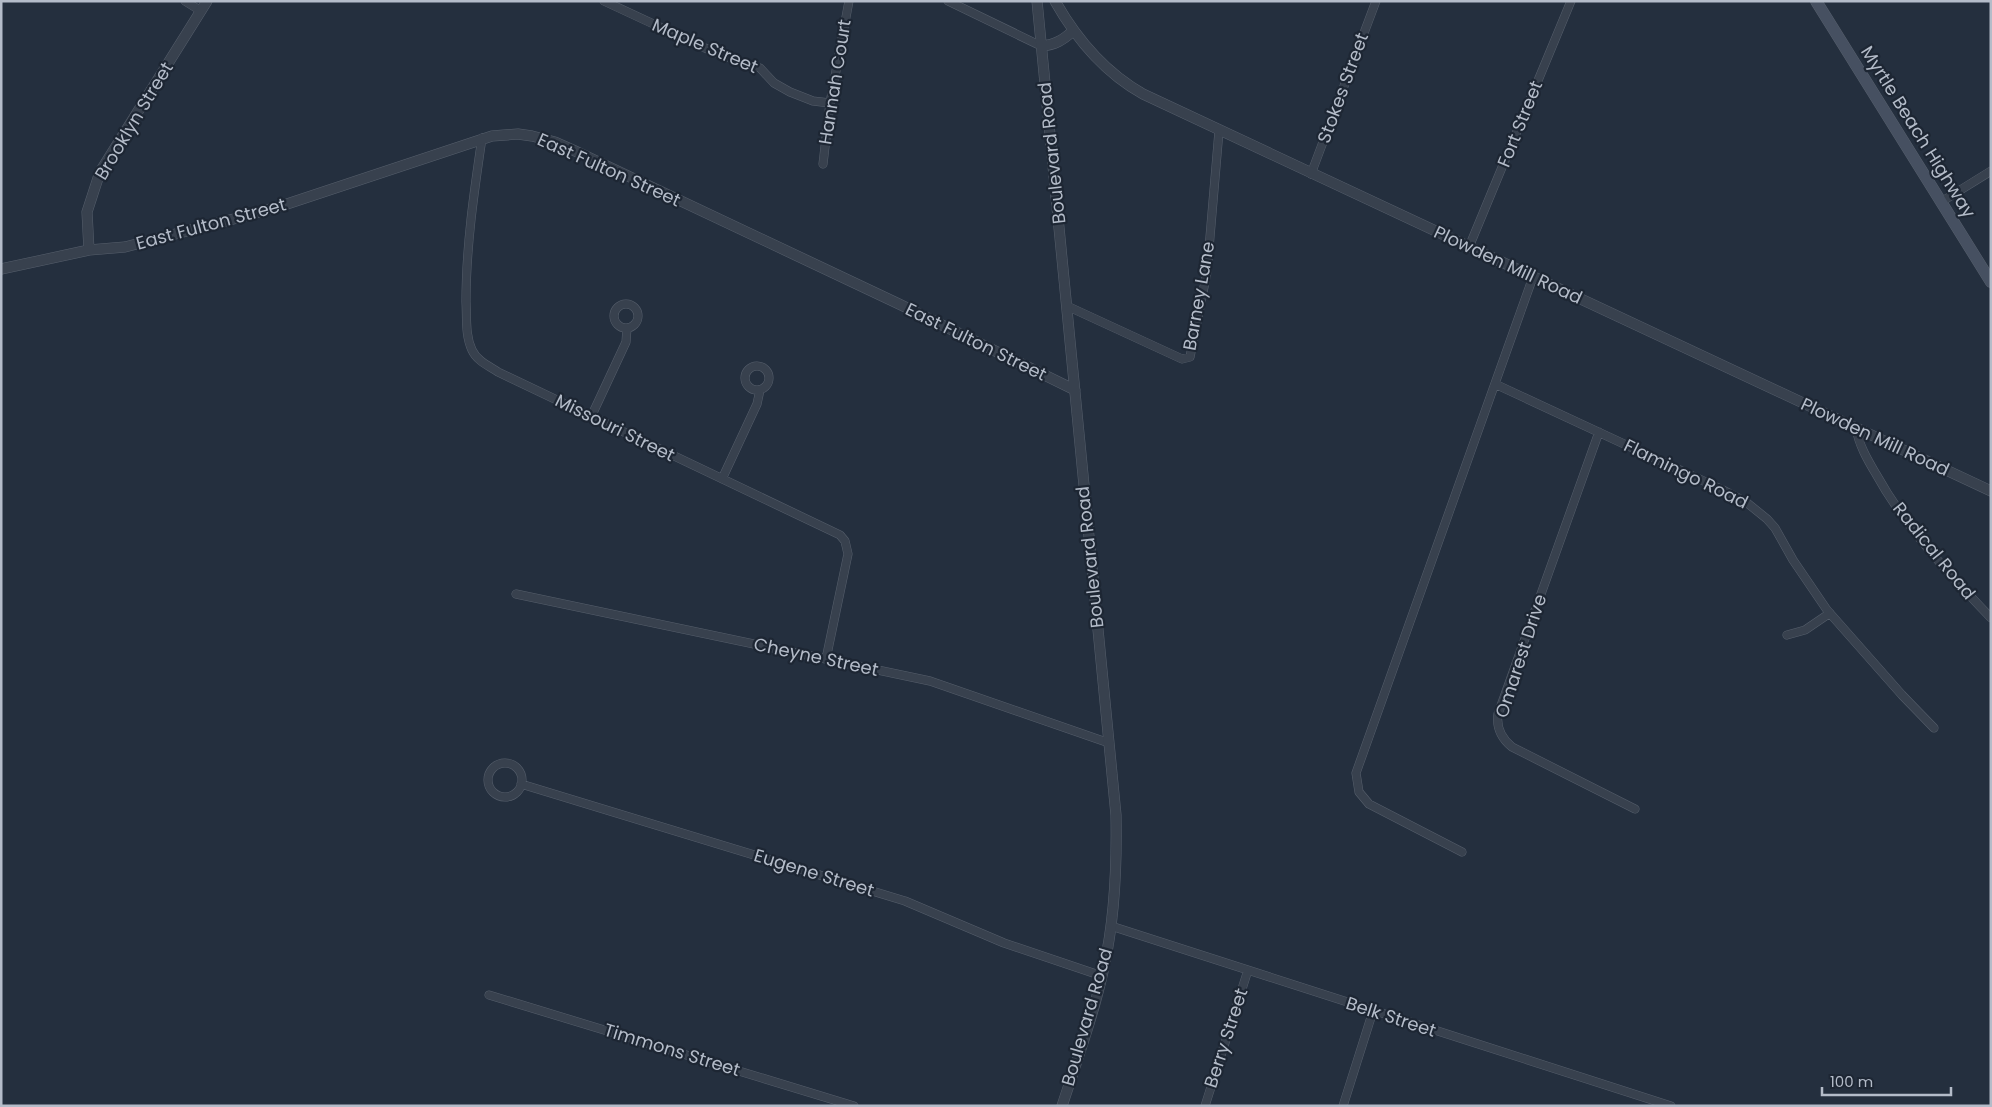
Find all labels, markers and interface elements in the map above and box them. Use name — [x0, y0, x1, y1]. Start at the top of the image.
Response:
street label: Maple Street — [648, 12, 762, 79]
street label: Hannah Court — [812, 18, 857, 146]
street label: Stokes Street — [1311, 29, 1374, 147]
street label: Myrtle Beach Highway — [1855, 41, 1982, 223]
street label: Brooklyn Street — [88, 57, 179, 184]
street label: Fort Street — [1491, 77, 1548, 171]
street label: Boulevard Road — [1032, 81, 1071, 225]
street label: East Fulton Street — [534, 127, 685, 212]
street label: East Fulton Street — [133, 191, 289, 256]
street label: Plowden Mill Road — [1430, 219, 1587, 310]
street label: Barney Lane — [1177, 239, 1220, 352]
street label: East Fulton Street — [901, 296, 1051, 387]
street label: Missouri Street — [551, 388, 679, 467]
street label: Plowden Mill Road — [1797, 391, 1954, 482]
street label: Flamingo Road — [1620, 433, 1753, 514]
street label: Boulevard Road — [1070, 485, 1109, 629]
street label: Radical Road — [1887, 497, 1981, 605]
street label: Omarest Drive — [1489, 591, 1552, 721]
street label: Cheyne Street — [751, 631, 881, 682]
street label: Eugene Street — [751, 842, 877, 903]
street label: Boulevard Road — [1055, 945, 1118, 1089]
street label: Berry Street — [1198, 985, 1253, 1091]
street label: Belk Street — [1343, 990, 1439, 1043]
street label: Timmons Street — [601, 1017, 743, 1082]
scale bar — [1822, 1064, 1951, 1096]
text: 100 m — [1830, 1071, 1873, 1092]

